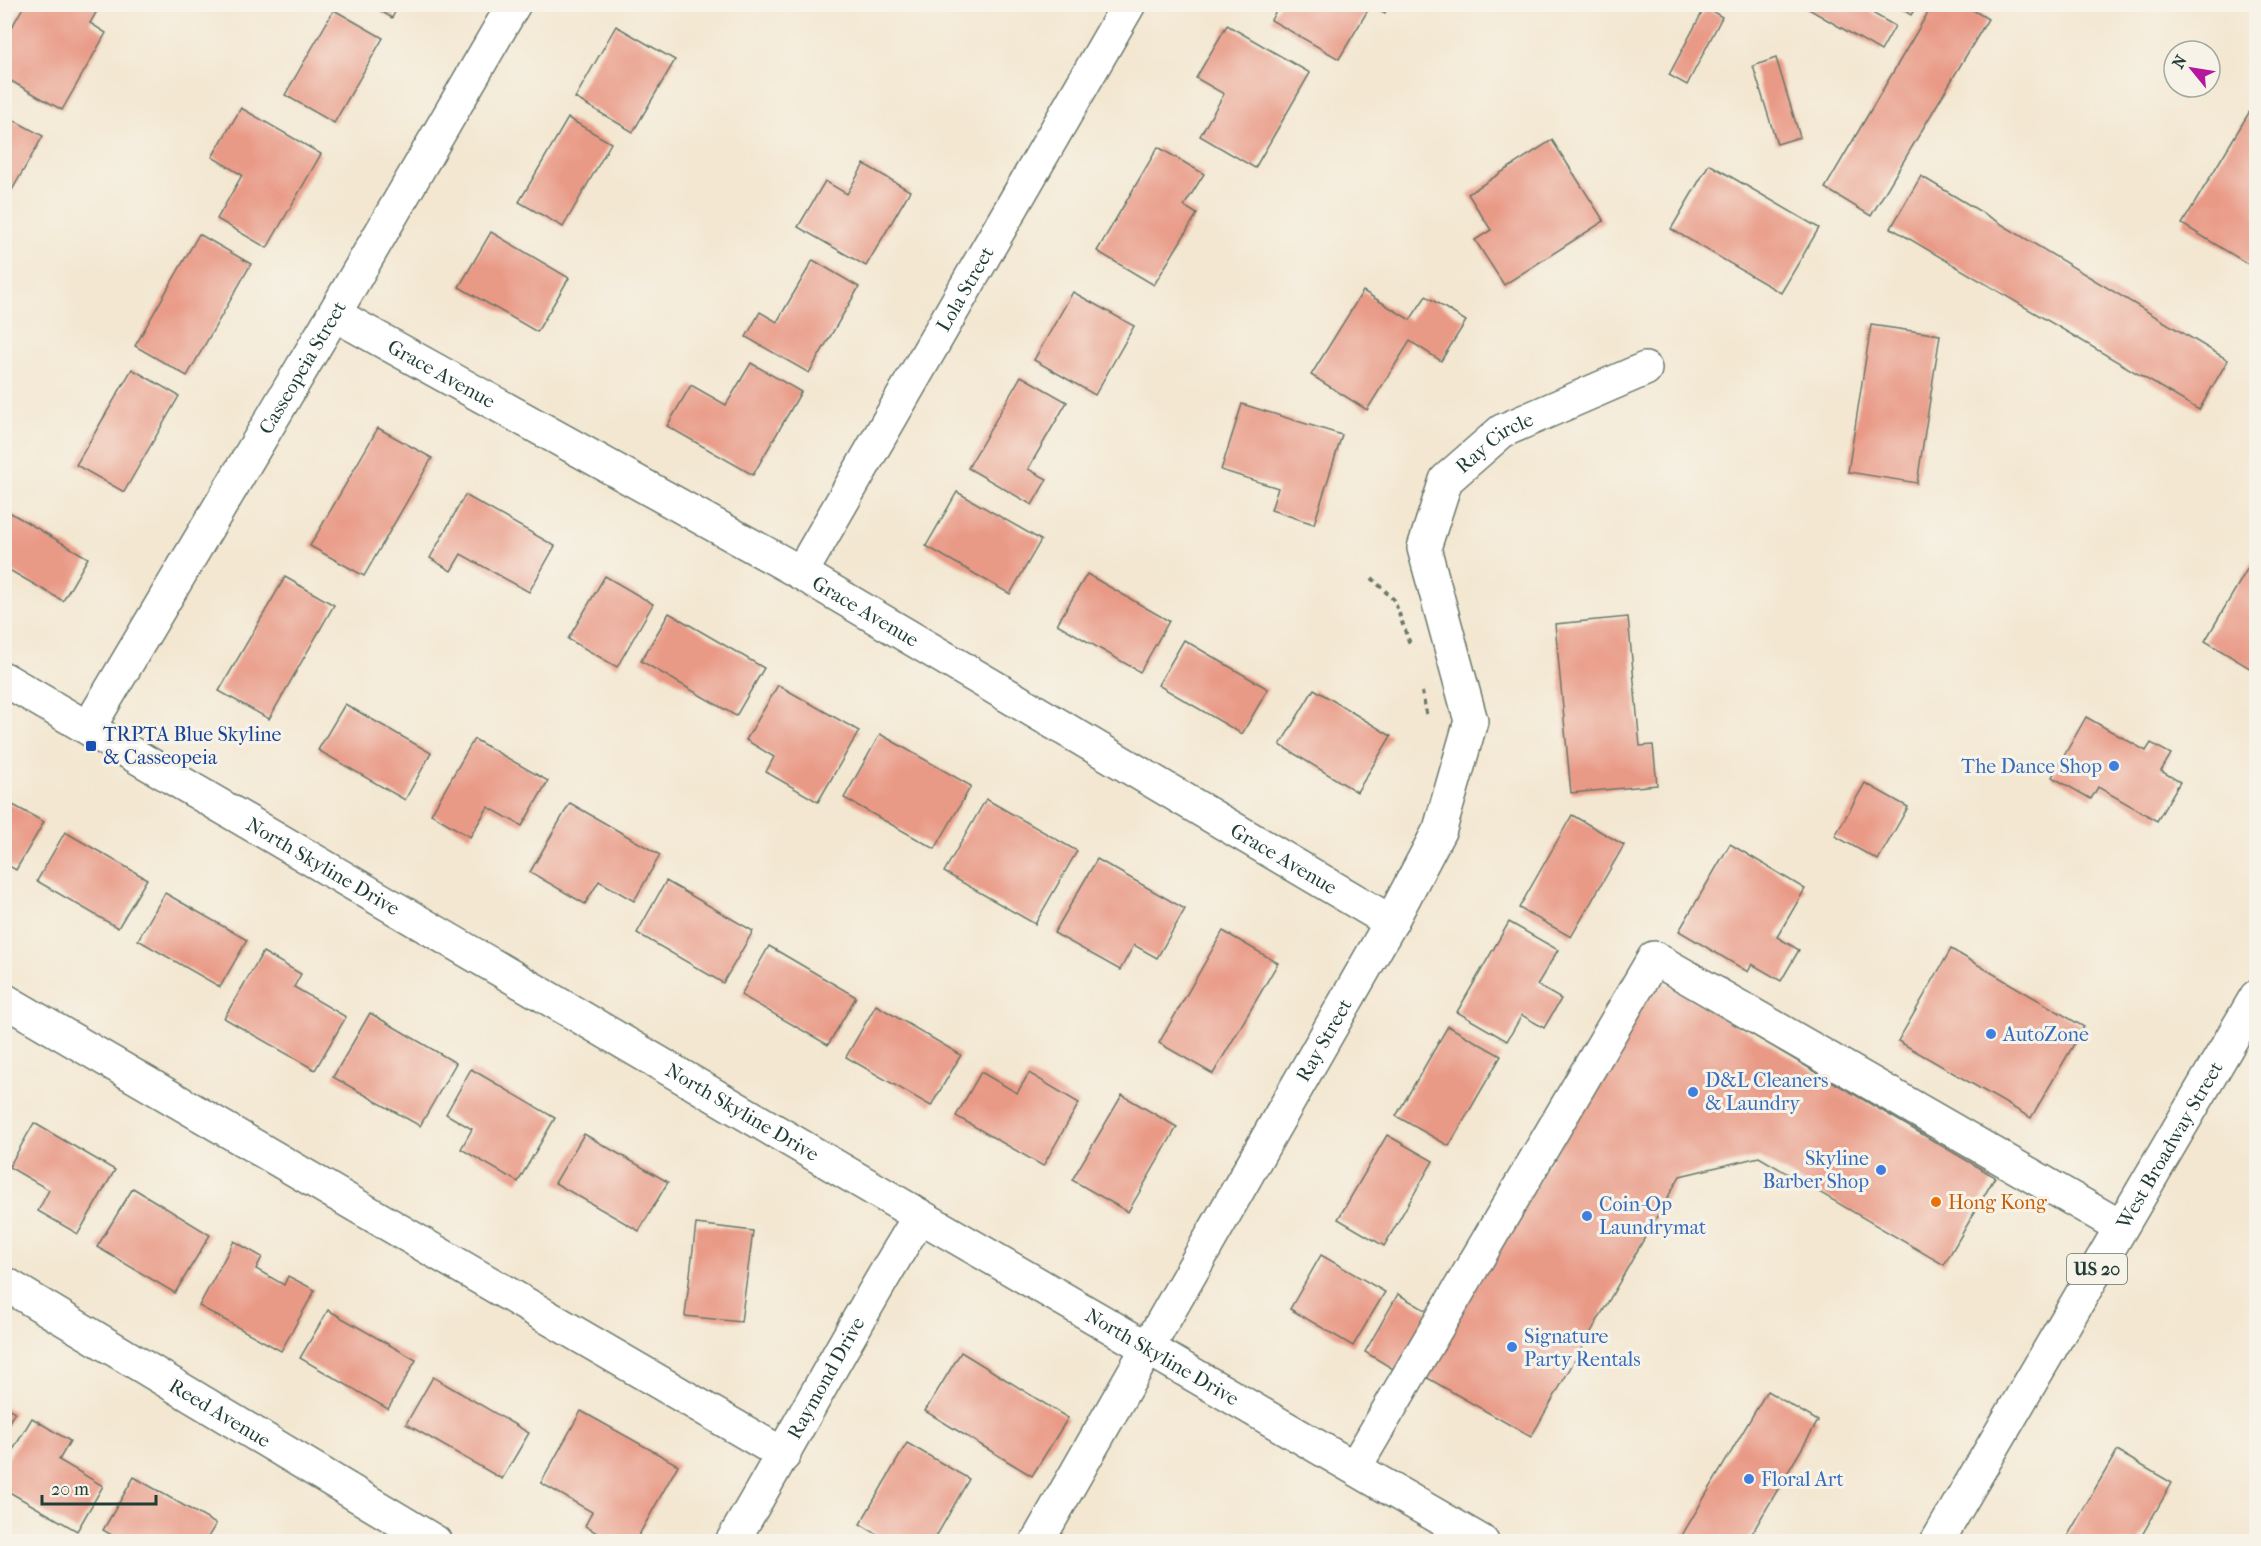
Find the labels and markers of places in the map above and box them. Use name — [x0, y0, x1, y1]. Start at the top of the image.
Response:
place label: TRPTA Blue Skyline & Casseopeia — [103, 723, 282, 769]
marker: TRPTA Blue Skyline & Casseopeia — [84, 739, 98, 753]
place label: The Dance Shop — [1961, 755, 2102, 778]
marker: The Dance Shop — [2107, 759, 2121, 773]
place label: AutoZone — [2002, 1023, 2089, 1046]
marker: AutoZone — [1984, 1027, 1998, 1041]
place label: D&L Cleaners & Laundry — [1705, 1069, 1828, 1115]
marker: D&L Cleaners & Laundry — [1686, 1085, 1700, 1099]
place label: Skyline Barber Shop — [1763, 1147, 1869, 1193]
marker: Skyline Barber Shop — [1874, 1163, 1888, 1177]
place label: Hong Kong — [1948, 1191, 2047, 1214]
place label: Coin-Op Laundrymat — [1599, 1193, 1706, 1239]
marker: Hong Kong — [1929, 1195, 1943, 1209]
marker: Coin-Op Laundrymat — [1580, 1209, 1594, 1223]
place label: Signature Party Rentals — [1524, 1325, 1641, 1371]
marker: Signature Party Rentals — [1505, 1340, 1519, 1354]
place label: Floral Art — [1761, 1468, 1844, 1491]
marker: Floral Art — [1742, 1472, 1756, 1486]

